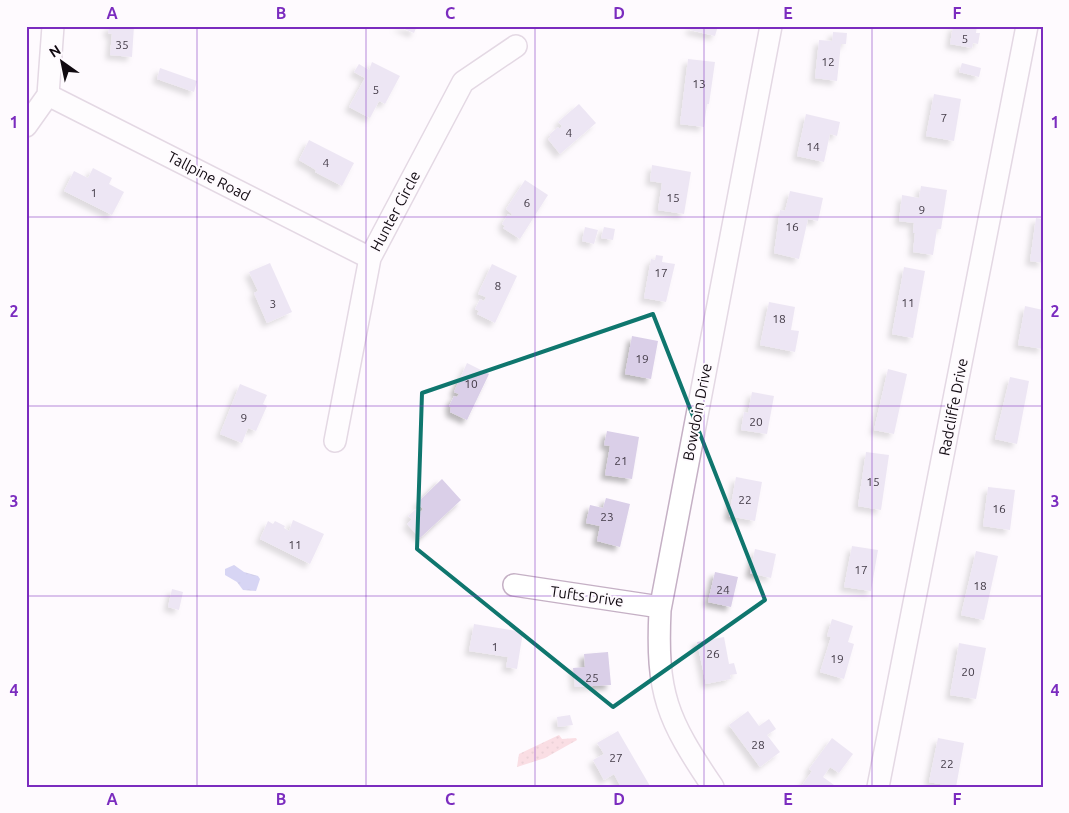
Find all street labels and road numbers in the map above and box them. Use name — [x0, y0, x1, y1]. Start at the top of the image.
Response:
street label: Tallpine Road — [165, 148, 253, 204]
street label: Hunter Circle — [367, 168, 423, 254]
street label: Radcliffe Drive — [935, 357, 971, 457]
street label: Bowdoin Drive — [679, 362, 715, 462]
street label: Tufts Drive — [549, 582, 625, 610]

